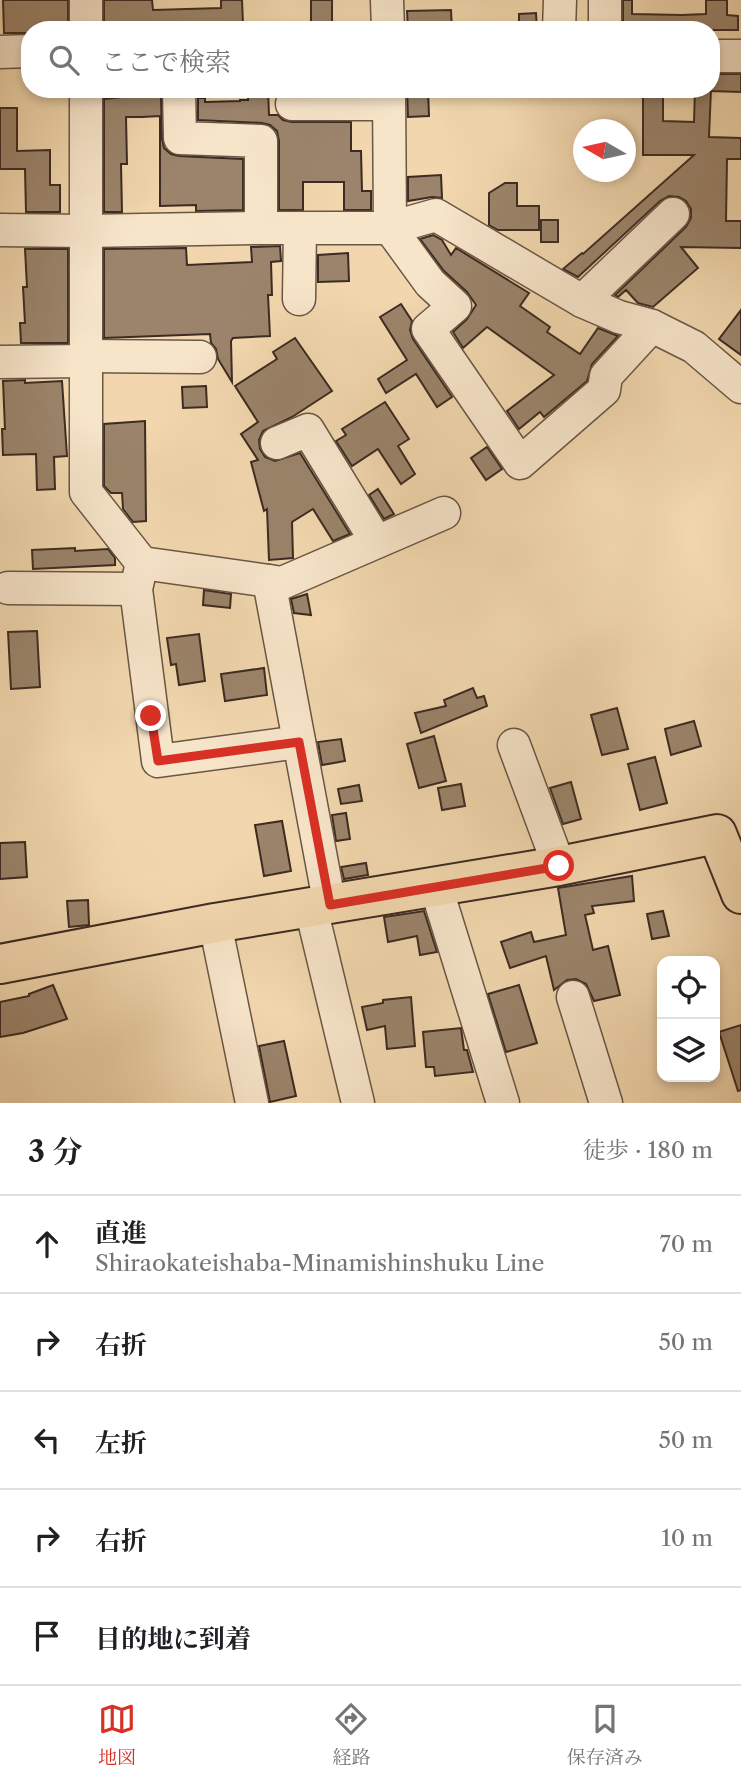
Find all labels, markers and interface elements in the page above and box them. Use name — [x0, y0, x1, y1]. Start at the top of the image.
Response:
search box — [21, 21, 720, 98]
icon: search — [45, 41, 83, 79]
text: ここで検索 — [101, 46, 231, 78]
north arrow — [573, 119, 636, 182]
route end — [135, 700, 166, 731]
route start — [543, 850, 574, 881]
map controls — [657, 956, 720, 1082]
button: locate — [657, 956, 720, 1019]
button: layers — [657, 1019, 720, 1082]
text: 3 分 — [28, 1133, 82, 1170]
text: 徒歩 · 180 m — [583, 1136, 713, 1164]
text: 直進 — [95, 1217, 147, 1249]
icon: ahead — [28, 1225, 66, 1263]
text: 70 m — [660, 1230, 713, 1258]
text: Shiraokateishaba-Minamishinshuku Line — [95, 1249, 544, 1277]
icon: right — [28, 1323, 66, 1361]
text: 50 m — [658, 1328, 713, 1356]
text: 右折 — [95, 1329, 147, 1361]
icon: left — [28, 1421, 66, 1459]
text: 50 m — [658, 1426, 713, 1454]
text: 左折 — [95, 1427, 147, 1459]
icon: right — [28, 1519, 66, 1557]
text: 10 m — [661, 1524, 713, 1552]
text: 右折 — [95, 1525, 147, 1557]
icon: arrive — [28, 1617, 66, 1655]
text: 目的地に到着 — [95, 1623, 251, 1655]
tab: 地図 — [98, 1700, 136, 1769]
tab: 経路 — [332, 1700, 371, 1769]
tab: 保存済み — [567, 1700, 643, 1769]

